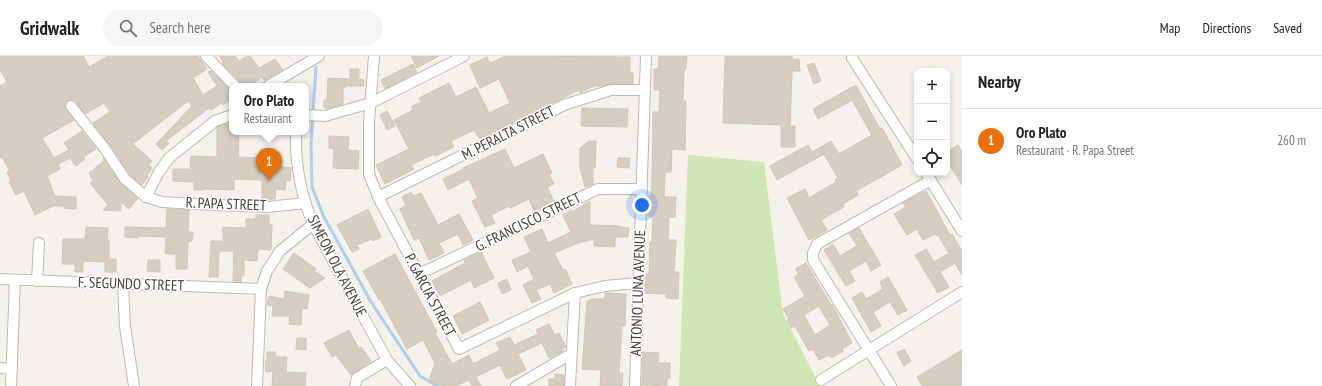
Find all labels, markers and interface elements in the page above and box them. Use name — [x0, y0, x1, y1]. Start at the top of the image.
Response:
search box — [103, 10, 383, 46]
text: Gridwalk — [20, 16, 79, 40]
icon: search — [117, 17, 139, 39]
text: Search here — [149, 18, 210, 37]
text: Map — [1160, 19, 1180, 37]
text: Directions — [1202, 19, 1251, 37]
text: Saved — [1273, 19, 1302, 37]
map controls — [914, 68, 950, 176]
button: + — [914, 68, 950, 104]
text: Nearby — [978, 71, 1021, 93]
popup — [229, 83, 309, 135]
text: Oro Plato — [244, 91, 294, 110]
street label: M. PERALTA STREET — [458, 101, 558, 164]
button: − — [914, 104, 950, 140]
text: Restaurant — [244, 110, 292, 127]
text: Oro Plato — [1016, 123, 1066, 142]
text: 1 — [988, 132, 994, 149]
text: 260 m — [1277, 132, 1306, 149]
button: locate — [914, 140, 950, 176]
text: Restaurant · R. Papa Street — [1016, 142, 1134, 159]
pin: 1 — [256, 148, 282, 181]
street label: G. FRANCISCO STREET — [472, 188, 584, 255]
street label: R. PAPA STREET — [185, 193, 267, 214]
your location — [632, 195, 652, 215]
street label: SIMEON OLA AVENUE — [304, 212, 371, 320]
street label: ANTONIO LUNA AVENUE — [626, 230, 649, 356]
street label: P. GARCIA STREET — [401, 250, 460, 340]
street label: F. SEGUNDO STREET — [78, 272, 185, 295]

